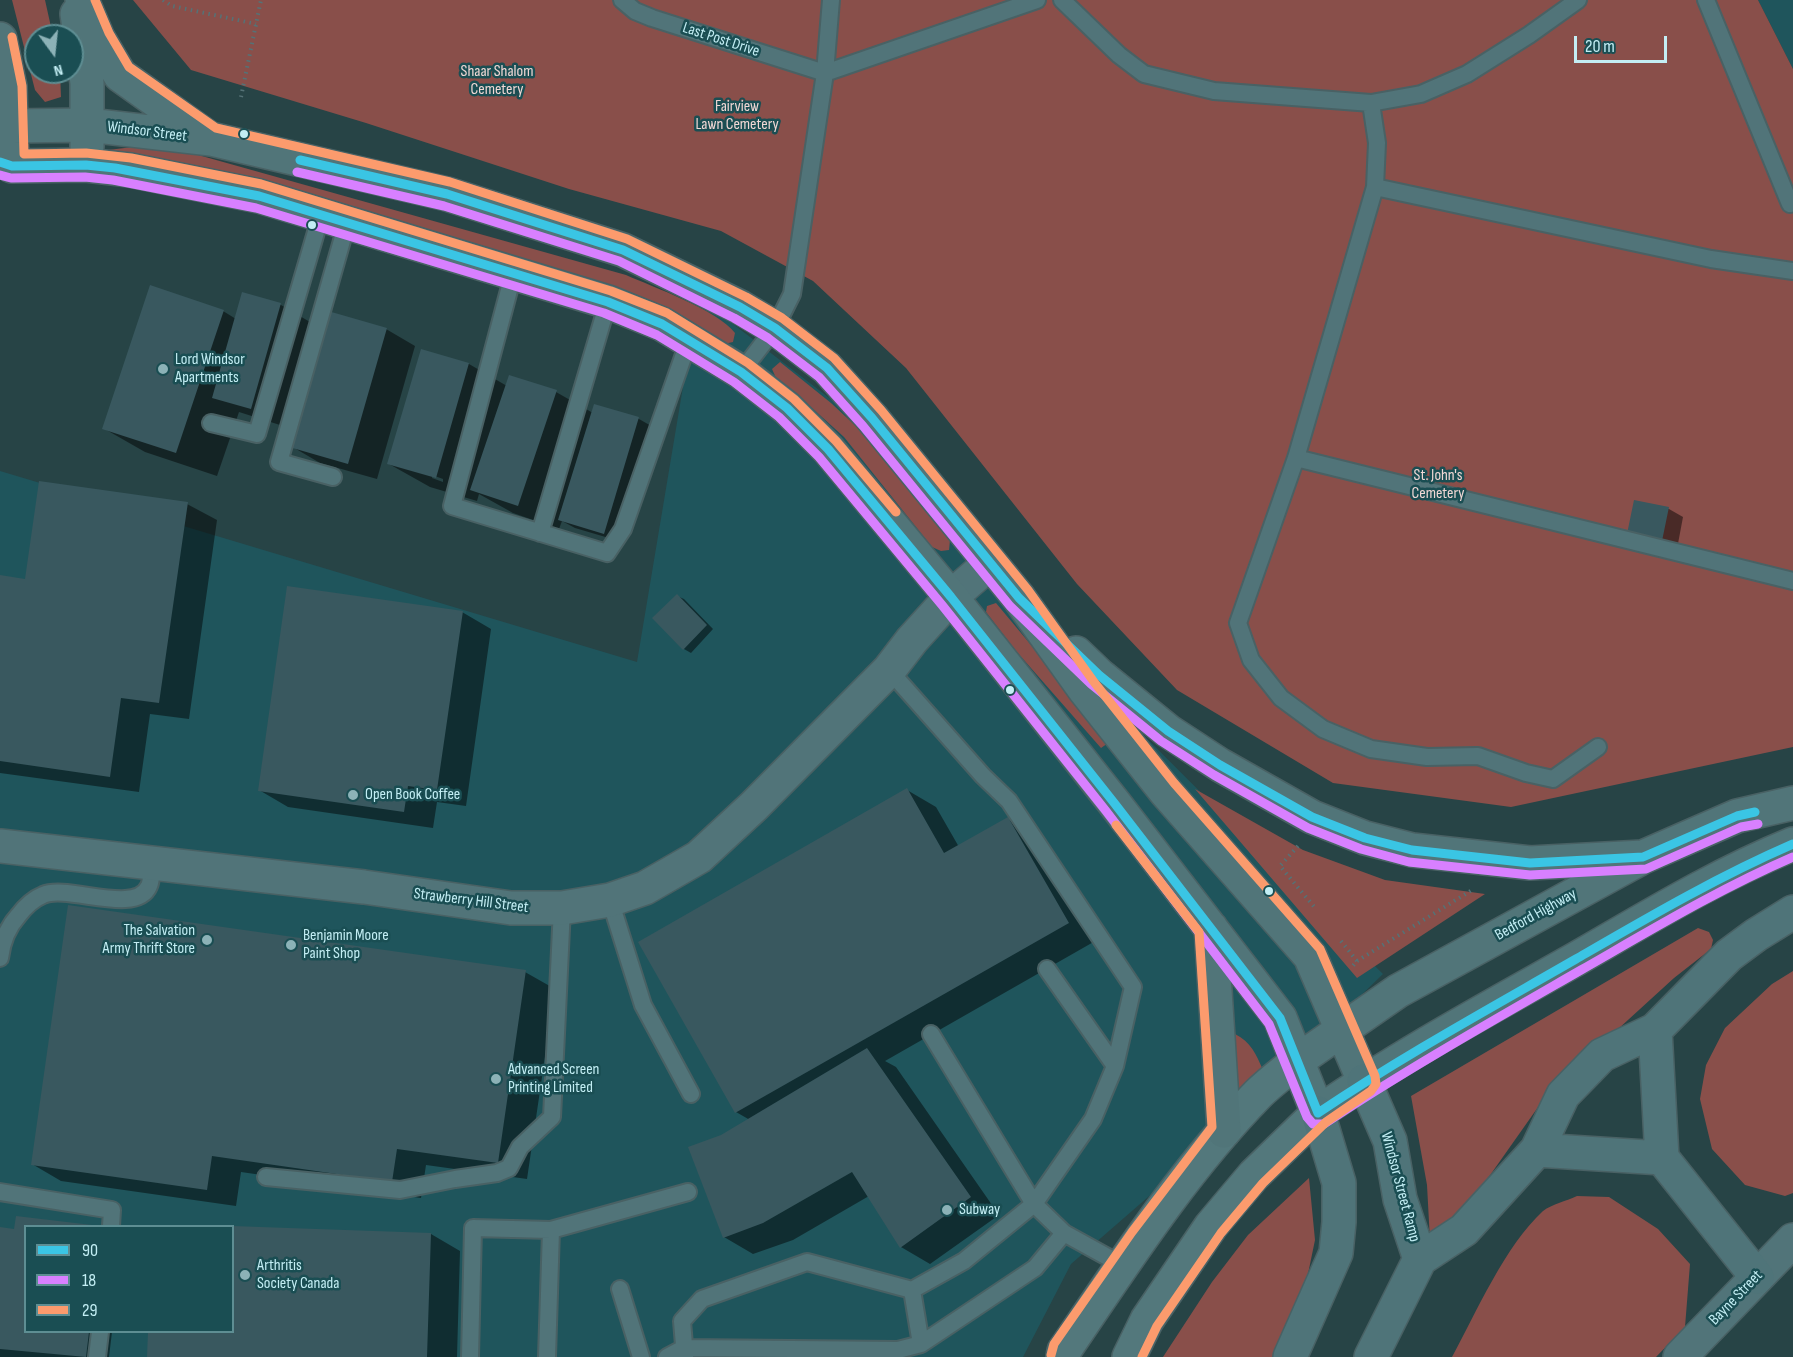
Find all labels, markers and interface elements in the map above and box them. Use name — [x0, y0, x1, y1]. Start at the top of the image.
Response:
street label: Last Post Drive — [680, 19, 762, 61]
north arrow — [24, 24, 84, 84]
scale bar — [1577, 24, 1670, 62]
text: 20 m — [1585, 36, 1615, 57]
text: N — [52, 60, 65, 80]
park label: Shaar Shalom Cemetery — [461, 62, 533, 100]
park label: Fairview Lawn Cemetery — [695, 97, 779, 135]
street label: Windsor Street — [106, 118, 188, 146]
unlabelled marker — [238, 128, 250, 140]
unlabelled marker — [306, 219, 318, 231]
place label: Lord Windsor Apartments — [175, 350, 245, 388]
marker: Lord Windsor Apartments — [156, 362, 170, 376]
park label: St. John's Cemetery — [1412, 466, 1464, 504]
unlabelled marker — [1004, 684, 1016, 696]
place label: Open Book Coffee — [365, 785, 460, 805]
marker: Open Book Coffee — [346, 788, 360, 802]
street label: Strawberry Hill Street — [412, 884, 530, 918]
unlabelled marker — [1263, 885, 1275, 897]
street label: Bedford Highway — [1492, 885, 1580, 945]
place label: The Salvation Army Thrift Store — [103, 921, 195, 959]
place label: Benjamin Moore Paint Shop — [303, 926, 389, 964]
marker: The Salvation Army Thrift Store — [200, 933, 214, 947]
marker: Benjamin Moore Paint Shop — [284, 938, 298, 952]
place label: Advanced Screen Printing Limited — [508, 1060, 599, 1098]
marker: Advanced Screen Printing Limited — [489, 1072, 503, 1086]
street label: Windsor Street Ramp — [1376, 1130, 1424, 1244]
place label: Subway — [959, 1200, 1000, 1220]
marker: Subway — [940, 1203, 954, 1217]
legend — [24, 1225, 234, 1333]
text: 90 — [82, 1240, 98, 1261]
place label: Arthritis Society Canada — [257, 1256, 339, 1294]
street label: Bayne Street — [1705, 1267, 1767, 1329]
marker: Arthritis Society Canada — [238, 1268, 252, 1282]
text: 18 — [82, 1270, 96, 1291]
text: 29 — [82, 1300, 97, 1321]

